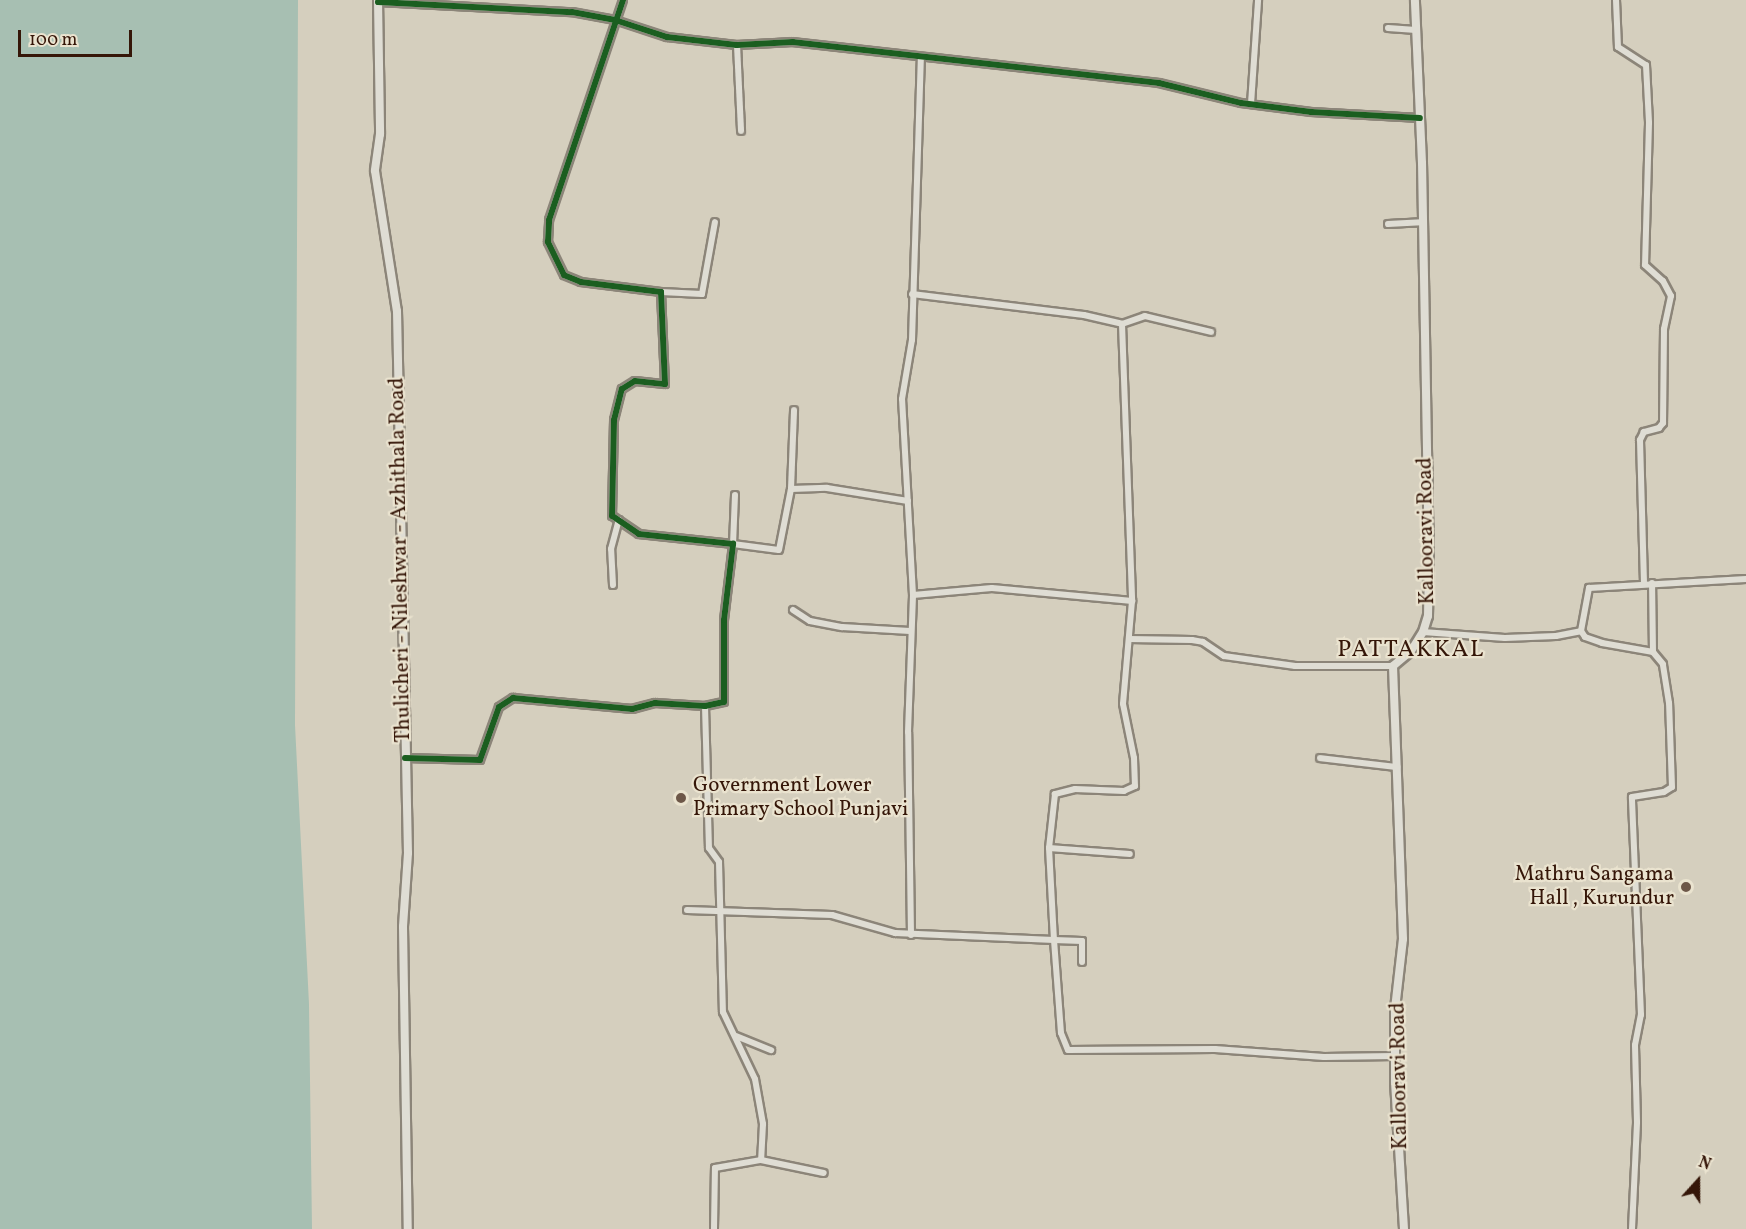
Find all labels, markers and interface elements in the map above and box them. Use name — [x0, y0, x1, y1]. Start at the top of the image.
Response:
scale bar — [21, 18, 135, 56]
text: 100 m — [29, 28, 78, 53]
street label: Thulicheri - Nileshwar - Azhithala Road — [385, 376, 417, 744]
street label: Kallooravi Road — [1413, 457, 1441, 605]
district label: PATTAKKAL — [1337, 637, 1485, 665]
place label: Government Lower Primary School Punjavi — [693, 773, 909, 823]
marker: Government Lower Primary School Punjavi — [674, 791, 688, 805]
place label: Mathru Sangama Hall , Kurundur — [1515, 862, 1674, 912]
marker: Mathru Sangama Hall , Kurundur — [1679, 880, 1693, 894]
street label: Kallooravi Road — [1386, 1002, 1414, 1150]
north arrow — [1668, 1151, 1728, 1211]
text: N — [1695, 1152, 1714, 1177]

